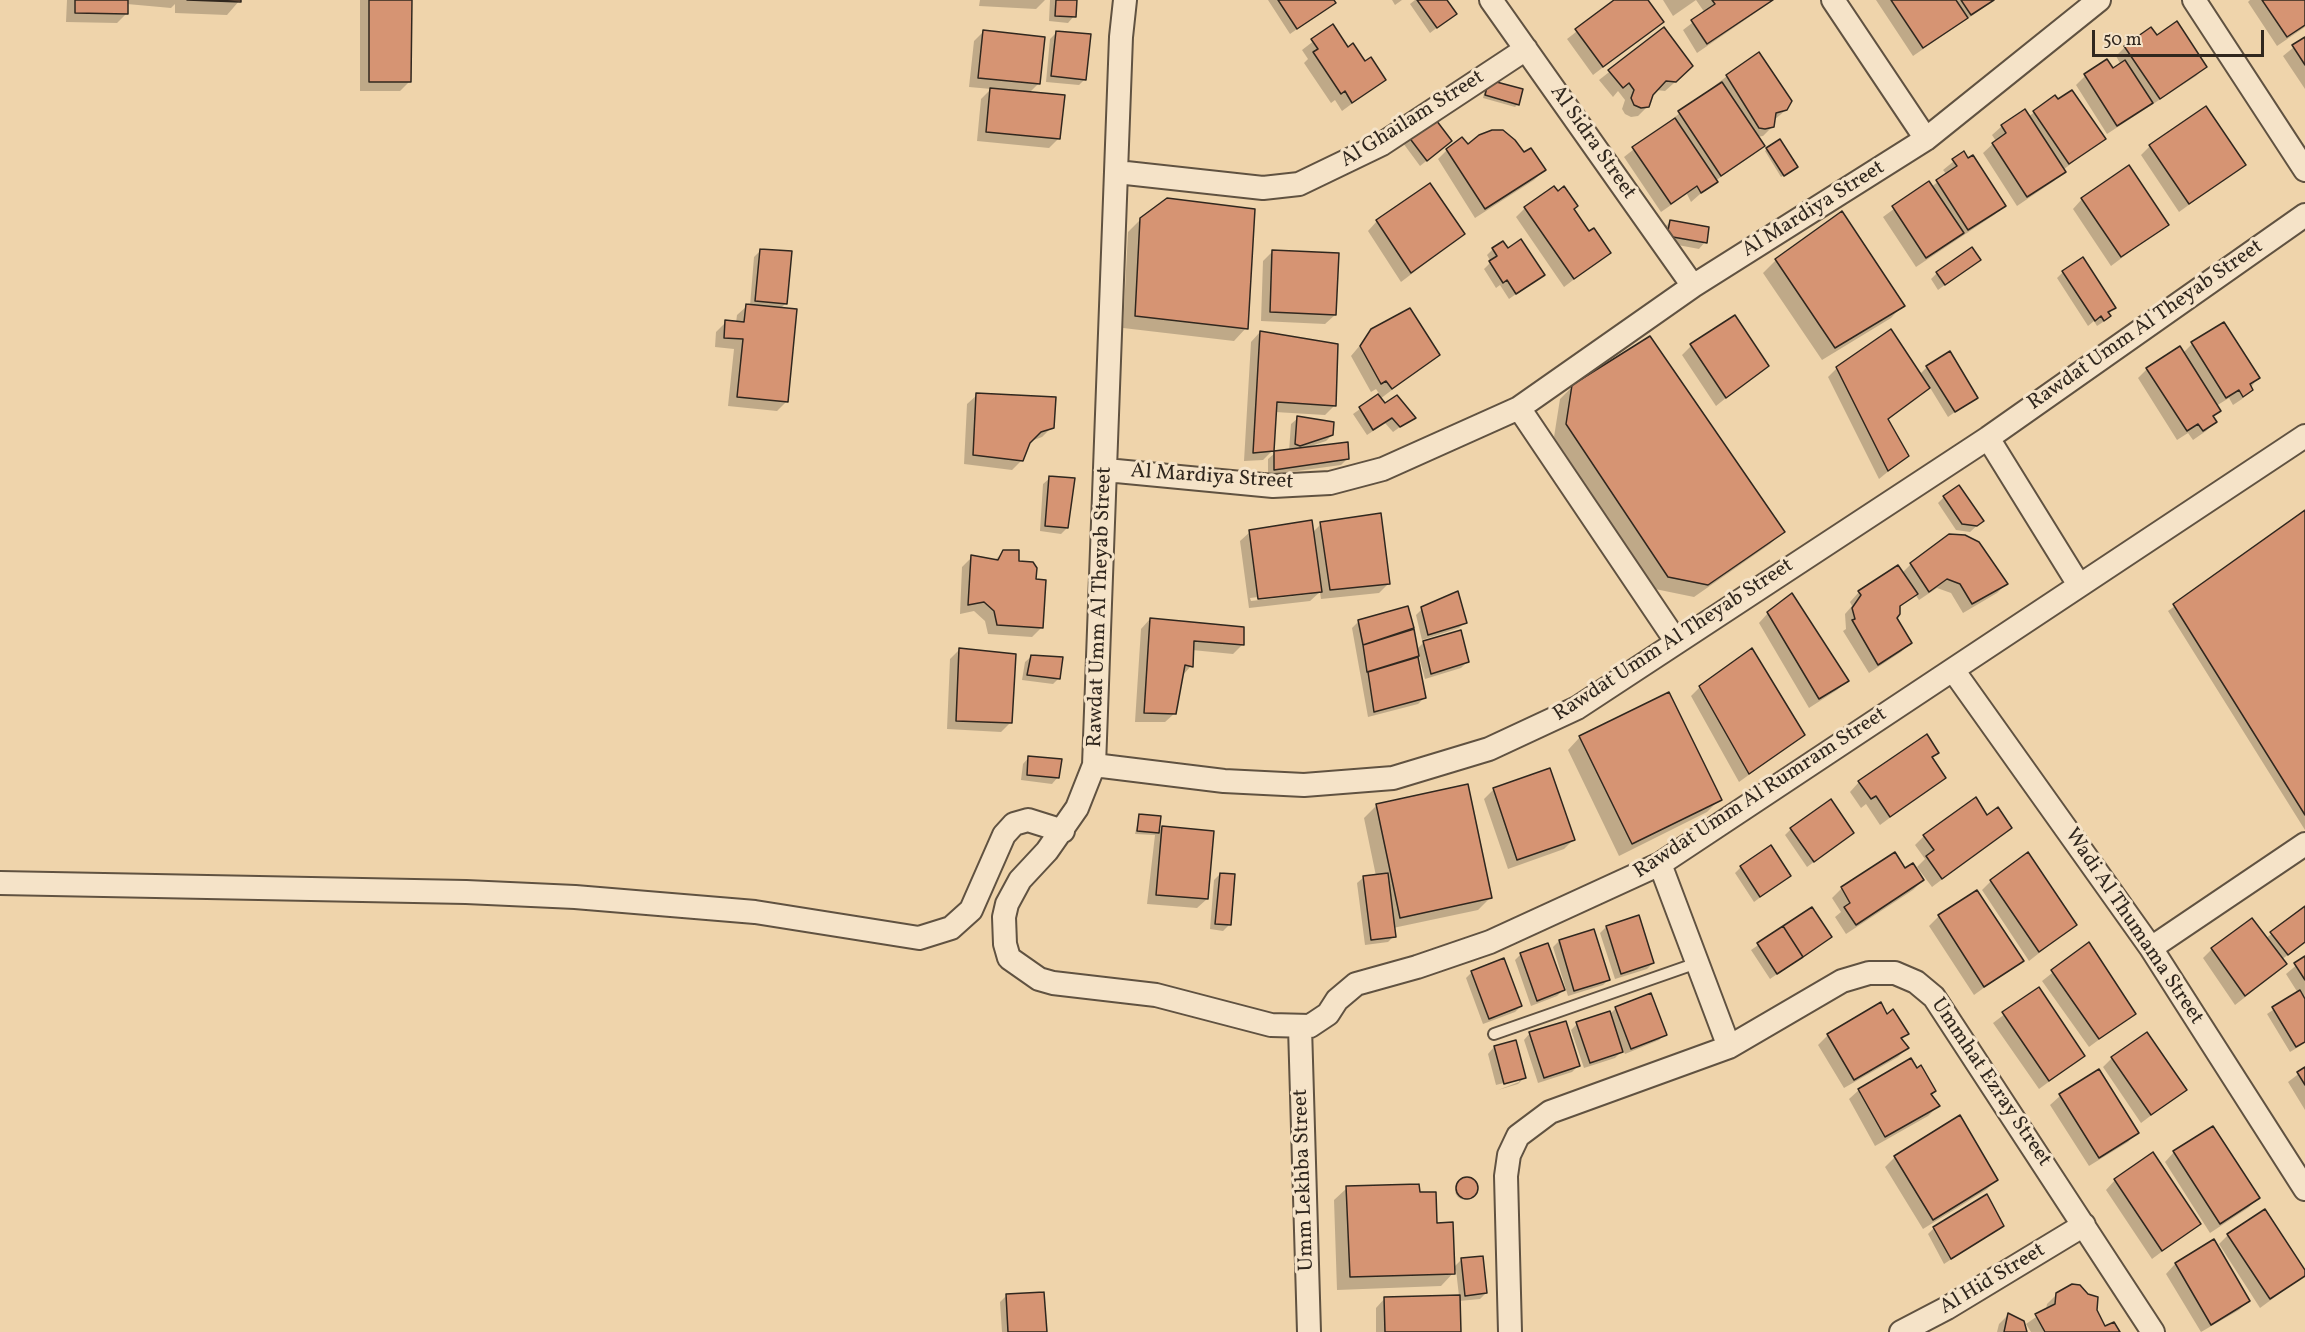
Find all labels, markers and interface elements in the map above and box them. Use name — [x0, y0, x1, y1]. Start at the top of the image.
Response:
scale bar — [2095, 18, 2268, 56]
text: 50 m — [2103, 28, 2142, 53]
street label: Al Ghailam Street — [1337, 66, 1489, 174]
street label: Al Sidra Street — [1543, 81, 1641, 205]
street label: Al Mardiya Street — [1738, 156, 1890, 264]
street label: Rawdat Umm Al Theyab Street — [2024, 235, 2268, 417]
street label: Al Mardiya Street — [1130, 460, 1294, 496]
street label: Rawdat Umm Al Theyab Street — [1083, 466, 1119, 748]
street label: Rawdat Umm Al Theyab Street — [1549, 554, 1799, 728]
street label: Rawdat Umm Al Rumram Street — [1630, 703, 1892, 885]
street label: Wadi Al Thumama Street — [2058, 824, 2208, 1030]
street label: Ummhat Ezray Street — [1924, 994, 2056, 1172]
street label: Umm Lekhba Street — [1289, 1088, 1321, 1272]
street label: Al Hid Street — [1936, 1239, 2050, 1321]

